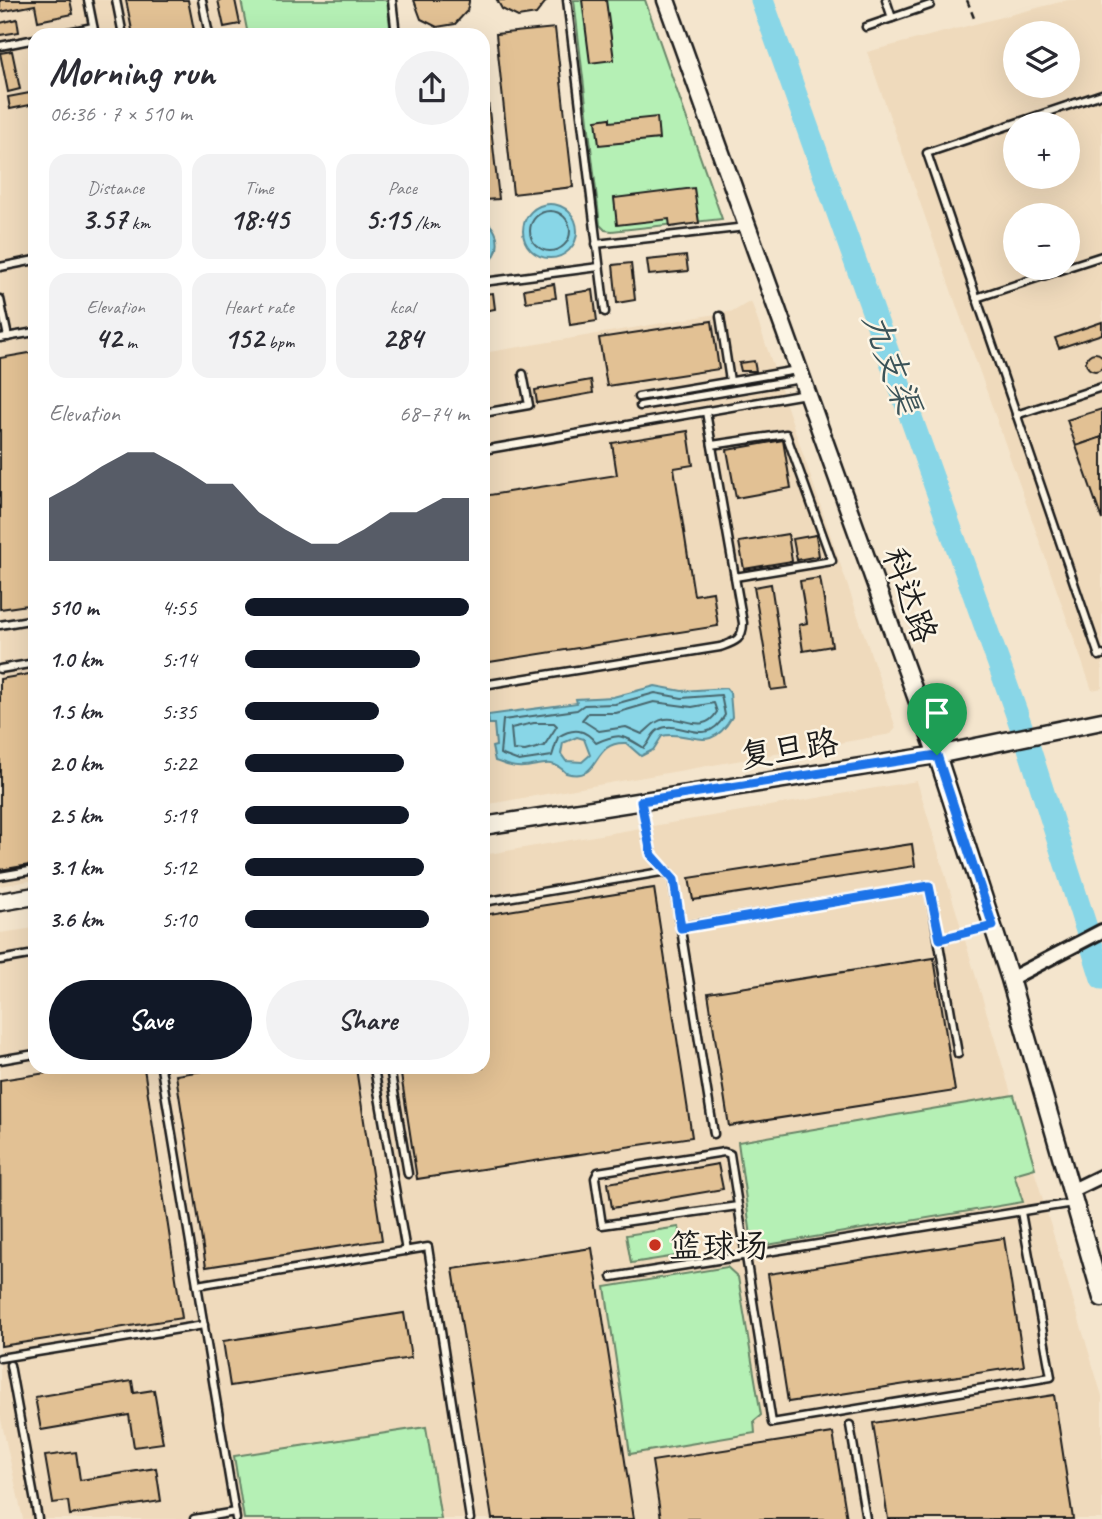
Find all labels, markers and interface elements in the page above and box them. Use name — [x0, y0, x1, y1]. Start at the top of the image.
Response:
map controls — [1003, 21, 1080, 280]
button: layers — [1003, 21, 1080, 98]
text: Morning run — [49, 49, 215, 96]
button: share — [395, 51, 469, 125]
text: 06:36 · 7 × 510 m — [49, 99, 192, 128]
button: + — [1003, 112, 1080, 189]
text: Distance — [87, 176, 144, 200]
text: Time — [244, 176, 274, 200]
text: Pace — [388, 176, 417, 200]
text: 3.57 — [81, 200, 127, 238]
text: 18:45 — [229, 200, 289, 238]
text: 5:15 — [365, 200, 410, 238]
button: − — [1003, 203, 1080, 280]
text: km — [127, 211, 150, 235]
text: /km — [410, 211, 440, 235]
text: Elevation — [86, 295, 145, 319]
text: Heart rate — [224, 295, 294, 319]
text: kcal — [390, 295, 415, 319]
water label: 九支渠 — [852, 306, 932, 423]
text: 42 — [95, 319, 122, 357]
text: 152 — [224, 319, 264, 357]
text: 284 — [382, 319, 423, 357]
text: m — [122, 330, 137, 354]
text: bpm — [264, 330, 294, 354]
text: Elevation — [49, 399, 120, 428]
text: 68–74 m — [399, 399, 469, 428]
street label: 科达路 — [873, 542, 947, 649]
text: 510 m — [49, 593, 98, 622]
text: 4:55 — [161, 593, 197, 622]
text: 1.0 km — [49, 645, 103, 674]
text: 5:14 — [161, 645, 197, 674]
pin — [907, 683, 967, 755]
icon: arrive — [918, 694, 956, 732]
text: 1.5 km — [49, 697, 102, 726]
text: 5:35 — [161, 697, 197, 726]
street label: 复旦路 — [737, 721, 841, 777]
text: 2.0 km — [49, 749, 103, 778]
text: 5:22 — [161, 749, 197, 778]
text: 2.5 km — [49, 801, 102, 830]
text: 5:19 — [161, 801, 197, 830]
text: 3.1 km — [49, 853, 103, 882]
text: 5:12 — [161, 853, 197, 882]
text: 3.6 km — [49, 905, 103, 934]
text: 5:10 — [161, 905, 197, 934]
button: Save — [49, 980, 252, 1060]
button: Share — [266, 980, 469, 1060]
place label: 篮球场 — [669, 1225, 768, 1267]
marker: 篮球场 — [647, 1237, 663, 1253]

